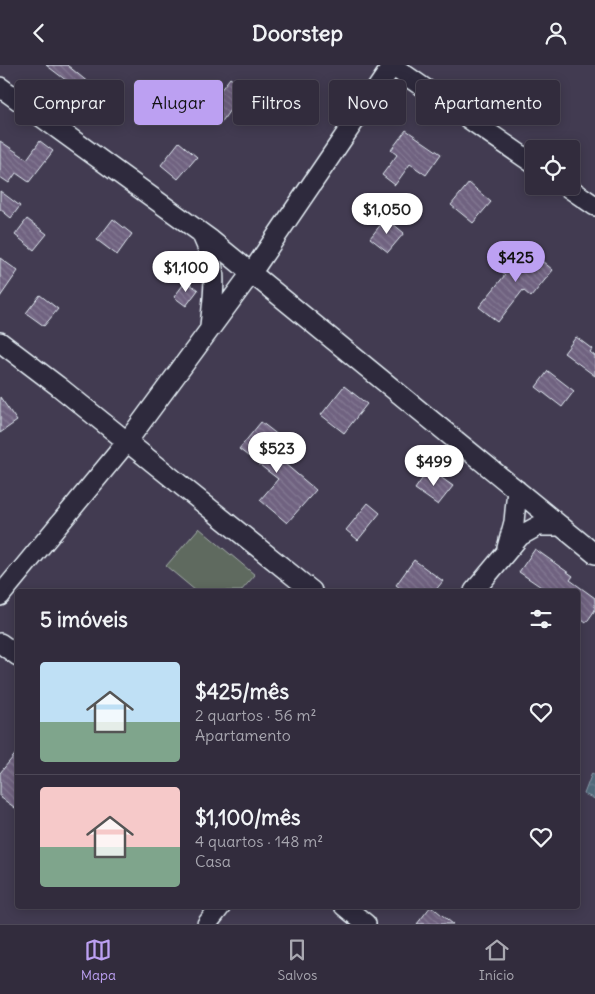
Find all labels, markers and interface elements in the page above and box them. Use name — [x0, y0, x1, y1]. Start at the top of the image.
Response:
icon: back — [25, 19, 53, 47]
text: Doorstep — [252, 19, 343, 47]
icon: person — [542, 19, 570, 47]
chip: Comprar — [15, 80, 124, 125]
chip: Alugar — [134, 80, 223, 125]
chip: Filtros — [233, 80, 319, 125]
chip: Novo — [329, 80, 406, 125]
chip: Apartamento — [416, 80, 560, 125]
map controls — [525, 140, 580, 195]
button: locate — [525, 140, 580, 195]
pin: $1,050 — [346, 193, 428, 235]
text: $1,050 — [363, 199, 411, 219]
pin: $425 — [486, 241, 546, 283]
text: $425 — [498, 247, 534, 267]
pin: $1,100 — [145, 251, 227, 293]
text: $1,100 — [163, 257, 209, 277]
pin: $523 — [247, 431, 307, 474]
text: $523 — [259, 438, 295, 458]
pin: $499 — [404, 445, 464, 487]
text: $499 — [416, 451, 452, 471]
icon: filters — [527, 605, 555, 633]
text: 5 imóveis — [40, 606, 128, 633]
text: $425/mês — [195, 678, 289, 705]
icon: home — [80, 682, 140, 742]
icon: heart — [527, 698, 555, 726]
text: 2 quartos · 56 m² — [195, 705, 316, 725]
text: Apartamento — [195, 725, 291, 745]
text: $1,100/mês — [195, 804, 301, 831]
icon: home — [80, 807, 140, 867]
icon: heart — [527, 823, 555, 851]
text: 4 quartos · 148 m² — [195, 831, 323, 851]
text: Casa — [195, 851, 231, 871]
tab: Mapa — [81, 936, 116, 984]
tab: Salvos — [277, 936, 317, 984]
tab: Início — [479, 936, 514, 984]

